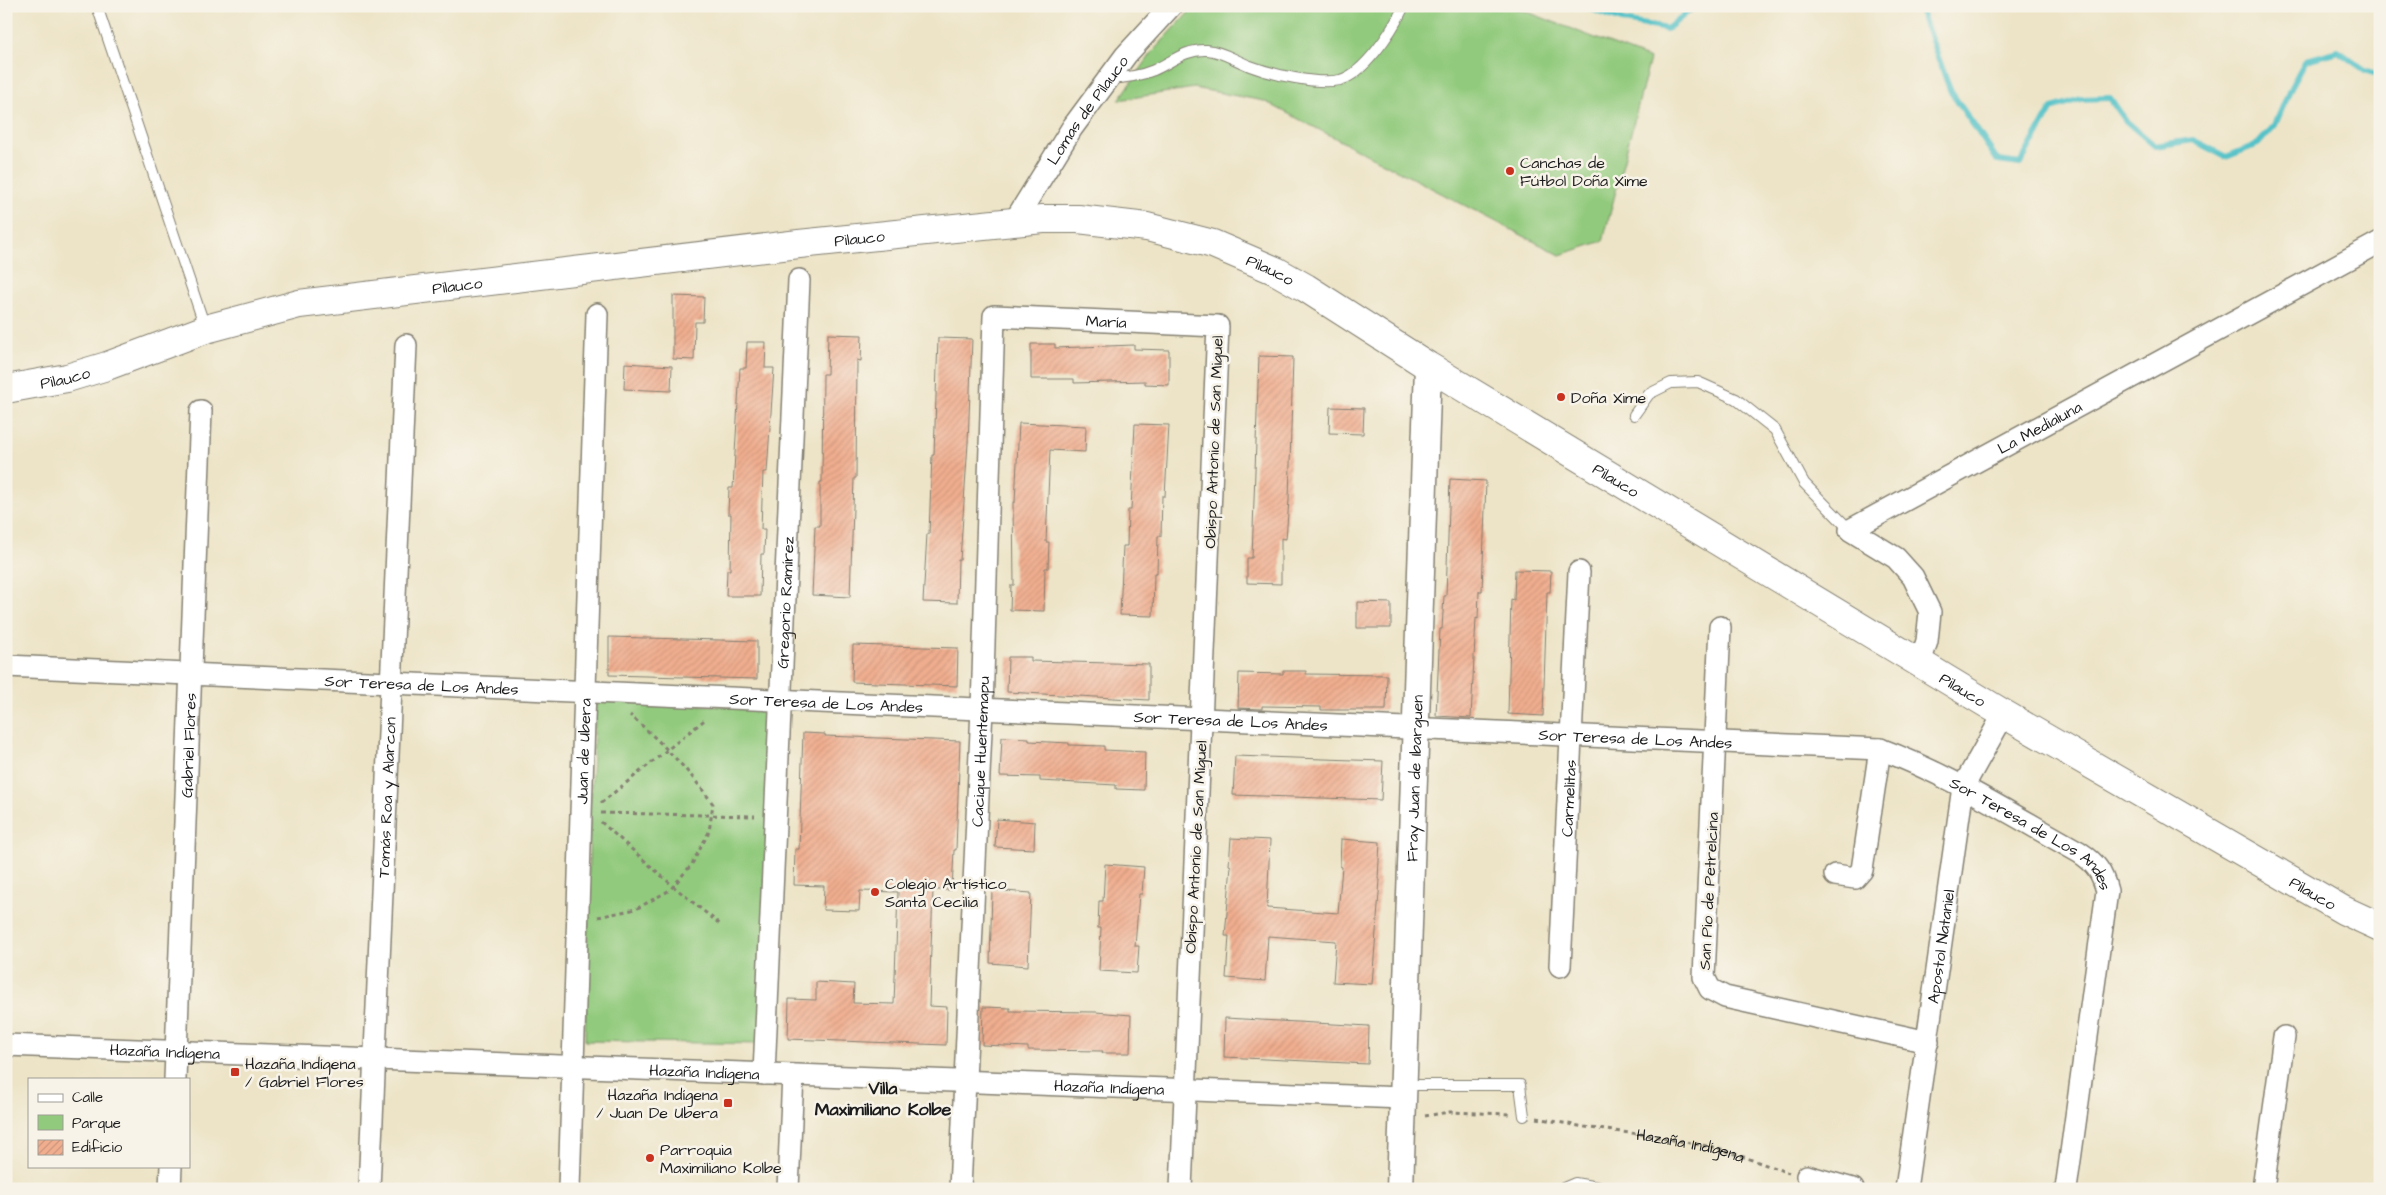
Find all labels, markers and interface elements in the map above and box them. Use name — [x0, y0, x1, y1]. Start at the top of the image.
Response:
street label: Lomas de Pilauco — [1042, 51, 1134, 169]
place label: Canchas de Fútbol Doña Xime — [1520, 152, 1648, 192]
marker: Canchas de Fútbol Doña Xime — [1504, 165, 1516, 177]
street label: Pilauco — [833, 225, 886, 252]
street label: Pilauco — [1243, 250, 1298, 291]
street label: Pilauco — [431, 272, 484, 300]
street label: María — [1085, 310, 1127, 334]
street label: Obispo Antonio de San Miguel — [1199, 335, 1230, 549]
street label: Pilauco — [38, 362, 93, 395]
place label: Doña Xime — [1571, 387, 1646, 409]
marker: Doña Xime — [1555, 391, 1567, 403]
street label: La Medialuna — [1994, 396, 2086, 460]
street label: Pilauco — [1588, 458, 1643, 503]
street label: Gregorio Ramírez — [772, 536, 800, 669]
street label: Pilauco — [1935, 668, 1990, 713]
street label: Sor Teresa de Los Andes — [324, 670, 519, 701]
street label: Cacique Huentemapu — [967, 676, 995, 827]
street label: Sor Teresa de Los Andes — [729, 688, 924, 719]
street label: Gabriel Flores — [176, 692, 202, 798]
street label: Fray Juan de Ibarguen — [1401, 694, 1429, 862]
street label: Juan de Ubera — [571, 698, 597, 805]
street label: Sor Teresa de Los Andes — [1133, 706, 1328, 737]
street label: Tomás Roa y Alarcon — [373, 717, 402, 878]
street label: Sor Teresa de Los Andes — [1538, 724, 1733, 754]
street label: Obispo Antonio de San Miguel — [1179, 740, 1214, 954]
street label: Carmelitas — [1556, 759, 1582, 837]
street label: Sor Teresa de Los Andes — [1946, 772, 2116, 893]
street label: San Pio de Petrelcina — [1694, 812, 1724, 971]
street label: Pilauco — [2285, 871, 2340, 916]
place label: Colegio Artístico Santa Cecilia — [885, 873, 1007, 913]
marker: Colegio Artístico Santa Cecilia — [869, 886, 881, 898]
street label: Apostol Nataniel — [1922, 888, 1960, 1005]
street label: Hazaña Indígena — [109, 1039, 220, 1065]
place label: Hazaña Indígena / Gabriel Flores — [245, 1053, 364, 1093]
street label: Hazaña Indígena — [649, 1059, 760, 1086]
marker: Hazaña Indígena / Gabriel Flores — [229, 1066, 241, 1078]
street label: Hazaña Indígena — [1054, 1075, 1165, 1101]
district label: Villa Maximiliano Kolbe — [815, 1076, 952, 1122]
legend — [28, 1078, 190, 1168]
place label: Hazaña Indígena / Juan De Ubera — [596, 1084, 718, 1124]
text: Calle — [72, 1087, 103, 1108]
marker: Hazaña Indígena / Juan De Ubera — [722, 1097, 734, 1109]
text: Parque — [72, 1113, 121, 1134]
street label: Hazaña Indígena — [1635, 1124, 1747, 1169]
text: Edificio — [72, 1137, 123, 1158]
place label: Parroquia Maximiliano Kolbe — [660, 1139, 782, 1179]
marker: Parroquia Maximiliano Kolbe — [644, 1152, 656, 1164]

